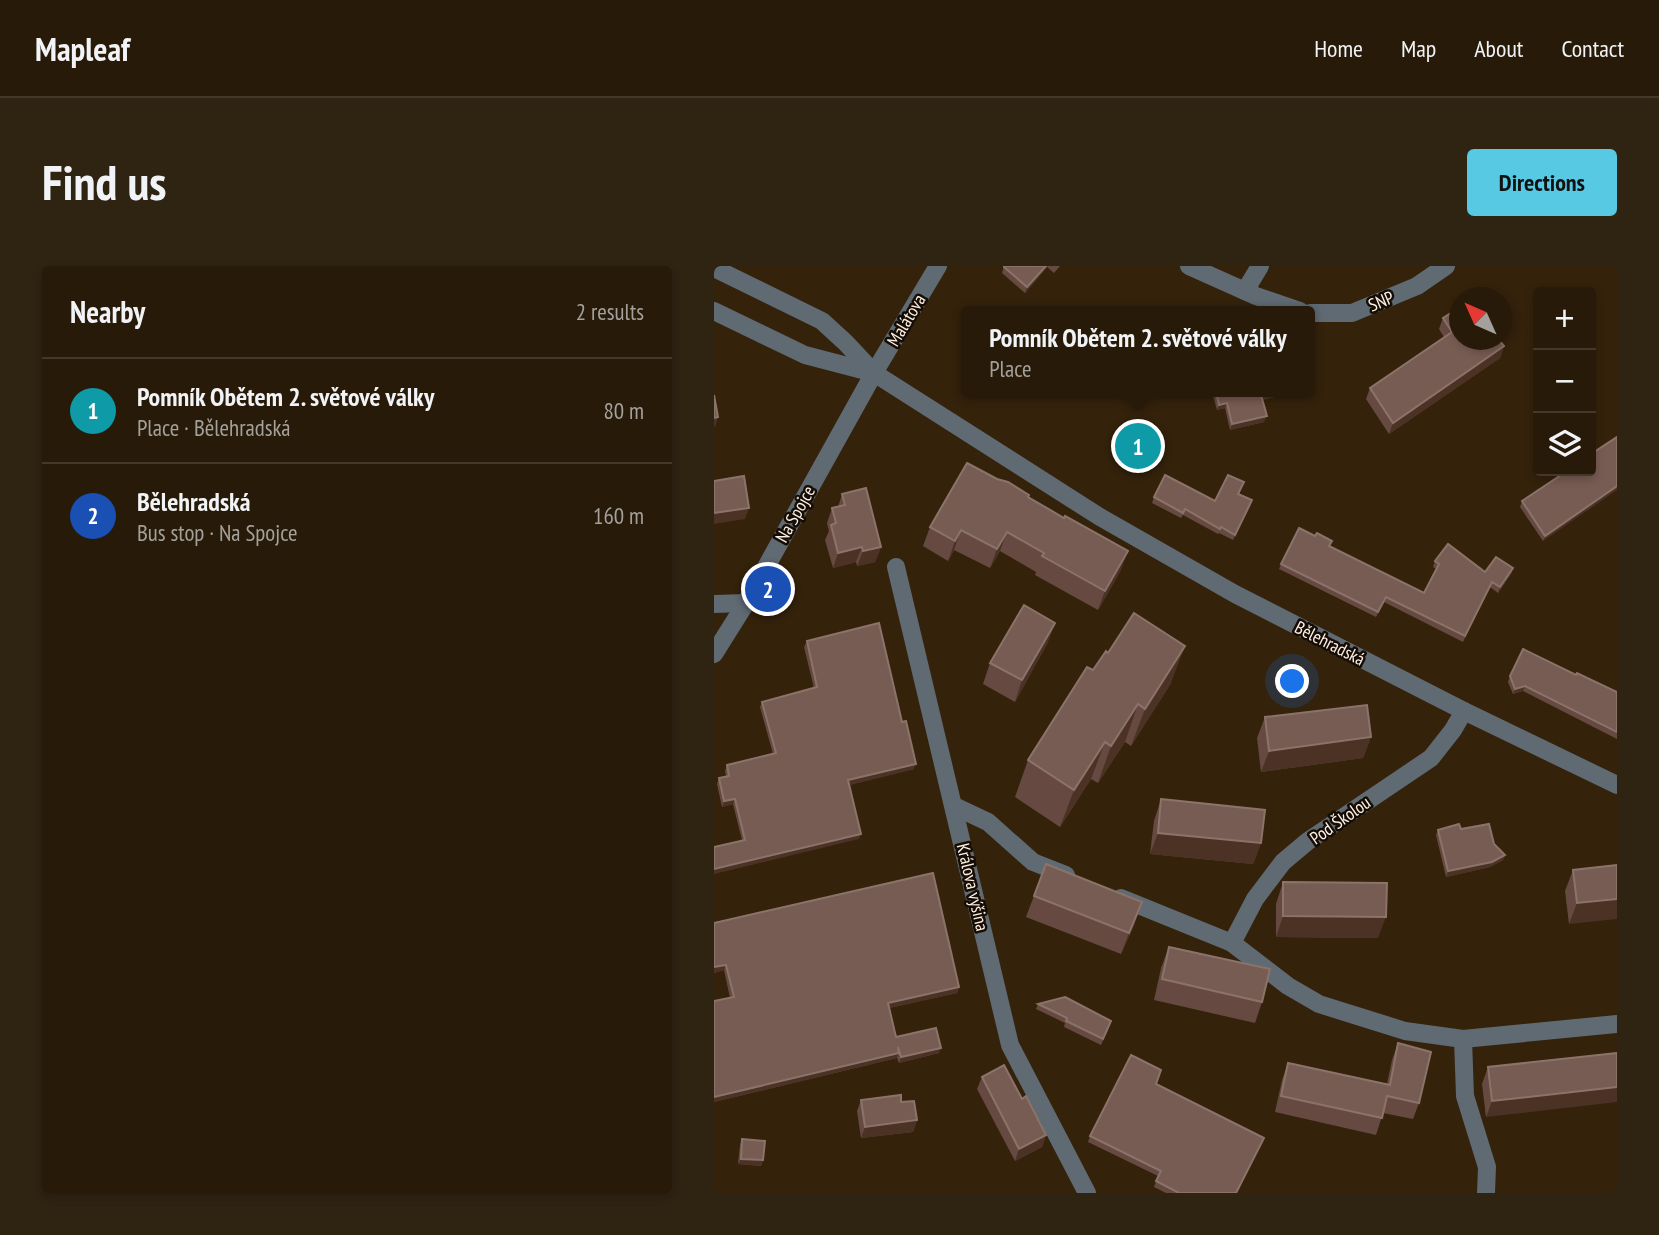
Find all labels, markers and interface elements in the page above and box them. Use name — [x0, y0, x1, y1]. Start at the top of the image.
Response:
text: Mapleaf — [35, 27, 130, 70]
text: Home — [1314, 33, 1363, 64]
text: Map — [1401, 33, 1436, 64]
text: About — [1474, 33, 1523, 64]
text: Contact — [1561, 33, 1624, 64]
button: Directions — [1467, 149, 1617, 216]
text: Find us — [42, 150, 166, 214]
street label: SNP — [1365, 285, 1397, 317]
north arrow — [1449, 287, 1512, 350]
map controls — [1533, 287, 1596, 476]
button: + — [1533, 287, 1596, 350]
street label: Malátova — [882, 290, 930, 350]
text: Nearby — [70, 292, 145, 331]
text: 2 results — [576, 297, 644, 326]
popup — [961, 306, 1315, 397]
text: Pomník Obětem 2. světové války — [989, 321, 1287, 354]
button: − — [1533, 350, 1596, 413]
text: Place — [989, 354, 1031, 383]
text: Pomník Obětem 2. světové války — [137, 380, 435, 413]
text: 1 — [88, 396, 99, 425]
text: 80 m — [603, 396, 644, 425]
text: Place · Bělehradská — [137, 413, 291, 442]
button: layers — [1533, 413, 1596, 476]
pin: 1 — [1115, 420, 1161, 472]
street label: Na Spojce — [770, 482, 820, 546]
text: Bělehradská — [137, 485, 250, 518]
text: 2 — [88, 501, 99, 530]
text: 160 m — [593, 501, 644, 530]
text: Bus stop · Na Spojce — [137, 518, 297, 547]
pin: 2 — [745, 563, 791, 615]
street label: Bělehradská — [1291, 616, 1369, 670]
your location — [1275, 664, 1309, 698]
street label: Pod Školou — [1305, 791, 1375, 849]
street label: Králova výšina — [952, 841, 994, 933]

